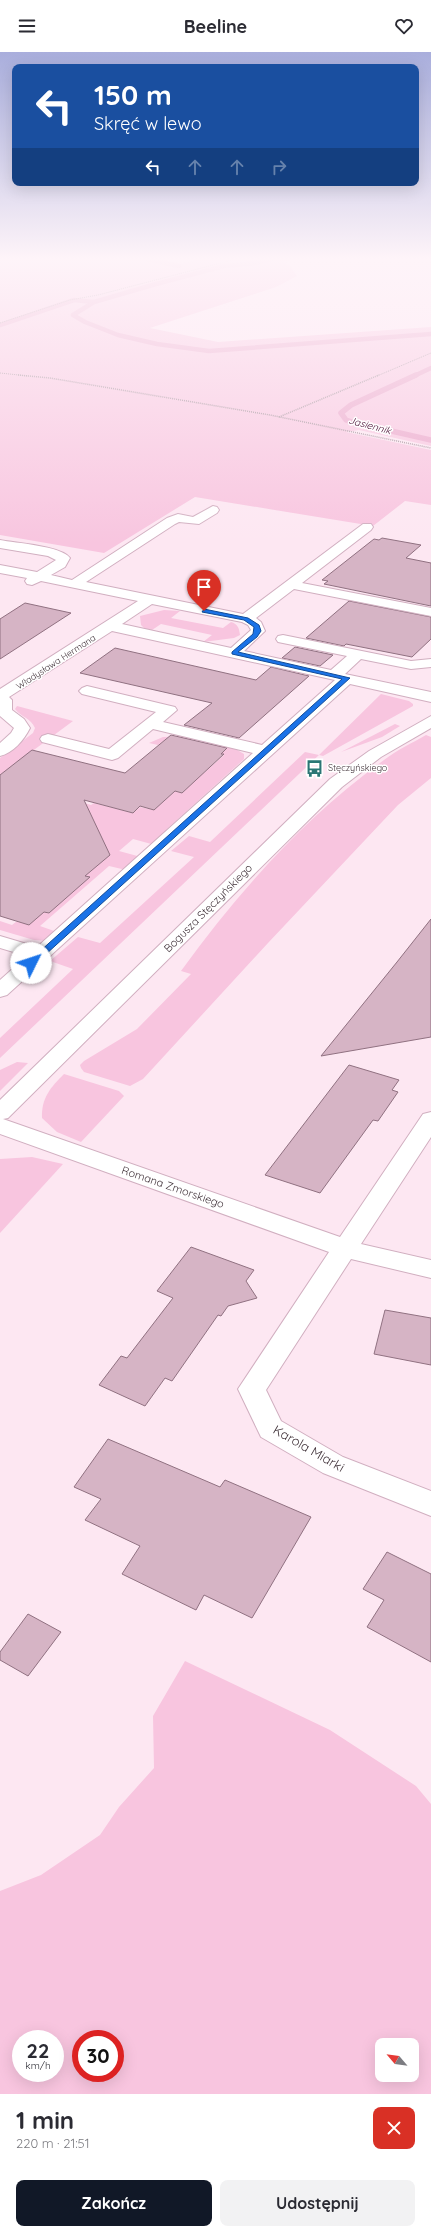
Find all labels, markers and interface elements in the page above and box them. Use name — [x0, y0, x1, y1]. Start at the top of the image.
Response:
icon: menu — [16, 15, 38, 37]
text: Beeline — [184, 15, 247, 38]
icon: heart — [393, 15, 415, 37]
text: 150 m — [94, 77, 172, 112]
icon: left — [28, 80, 80, 132]
text: Skręć w lewo — [94, 112, 202, 135]
icon: left — [142, 156, 164, 178]
icon: ahead — [184, 156, 206, 178]
icon: ahead — [226, 156, 248, 178]
icon: right — [268, 156, 290, 178]
water label: Jasiennik — [347, 414, 394, 438]
pin — [187, 570, 221, 611]
icon: arrive — [193, 576, 215, 598]
street label: Władysława Hermana — [14, 632, 97, 691]
bus stop icon: Stęczyńskiego — [305, 758, 325, 778]
place label: Stęczyńskiego — [328, 762, 387, 773]
street label: Bogusza Stęczyńskiego — [161, 861, 255, 955]
position arrow — [10.0, 942, 52.0, 984]
street label: Romana Zmorskiego — [120, 1163, 226, 1211]
street label: Karola Miarki — [270, 1421, 348, 1475]
speed limit sign: 30 — [72, 2030, 124, 2082]
text: 22 — [27, 2038, 49, 2063]
north arrow — [375, 2038, 419, 2082]
map controls — [375, 2038, 419, 2082]
text: km/h — [25, 2059, 51, 2072]
text: 1 min — [16, 2105, 74, 2135]
button: close — [373, 2107, 415, 2149]
text: 220 m · 21:51 — [16, 2135, 90, 2151]
button: Zakończ — [16, 2180, 212, 2226]
button: Udostępnij — [220, 2180, 415, 2226]

